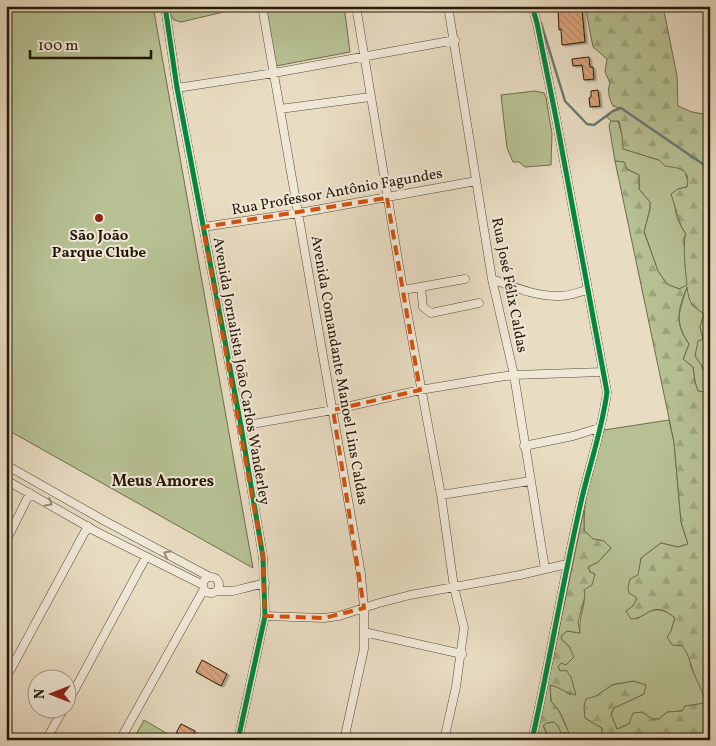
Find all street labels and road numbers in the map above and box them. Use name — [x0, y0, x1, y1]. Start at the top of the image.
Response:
street label: Rua Professor Antônio Fagundes — [230, 164, 444, 221]
street label: Rua José Félix Caldas — [485, 216, 532, 355]
street label: Avenida Comandante Manoel Lins Caldas — [304, 234, 373, 506]
street label: Avenida Jornalista João Carlos Wanderley — [207, 236, 274, 507]

